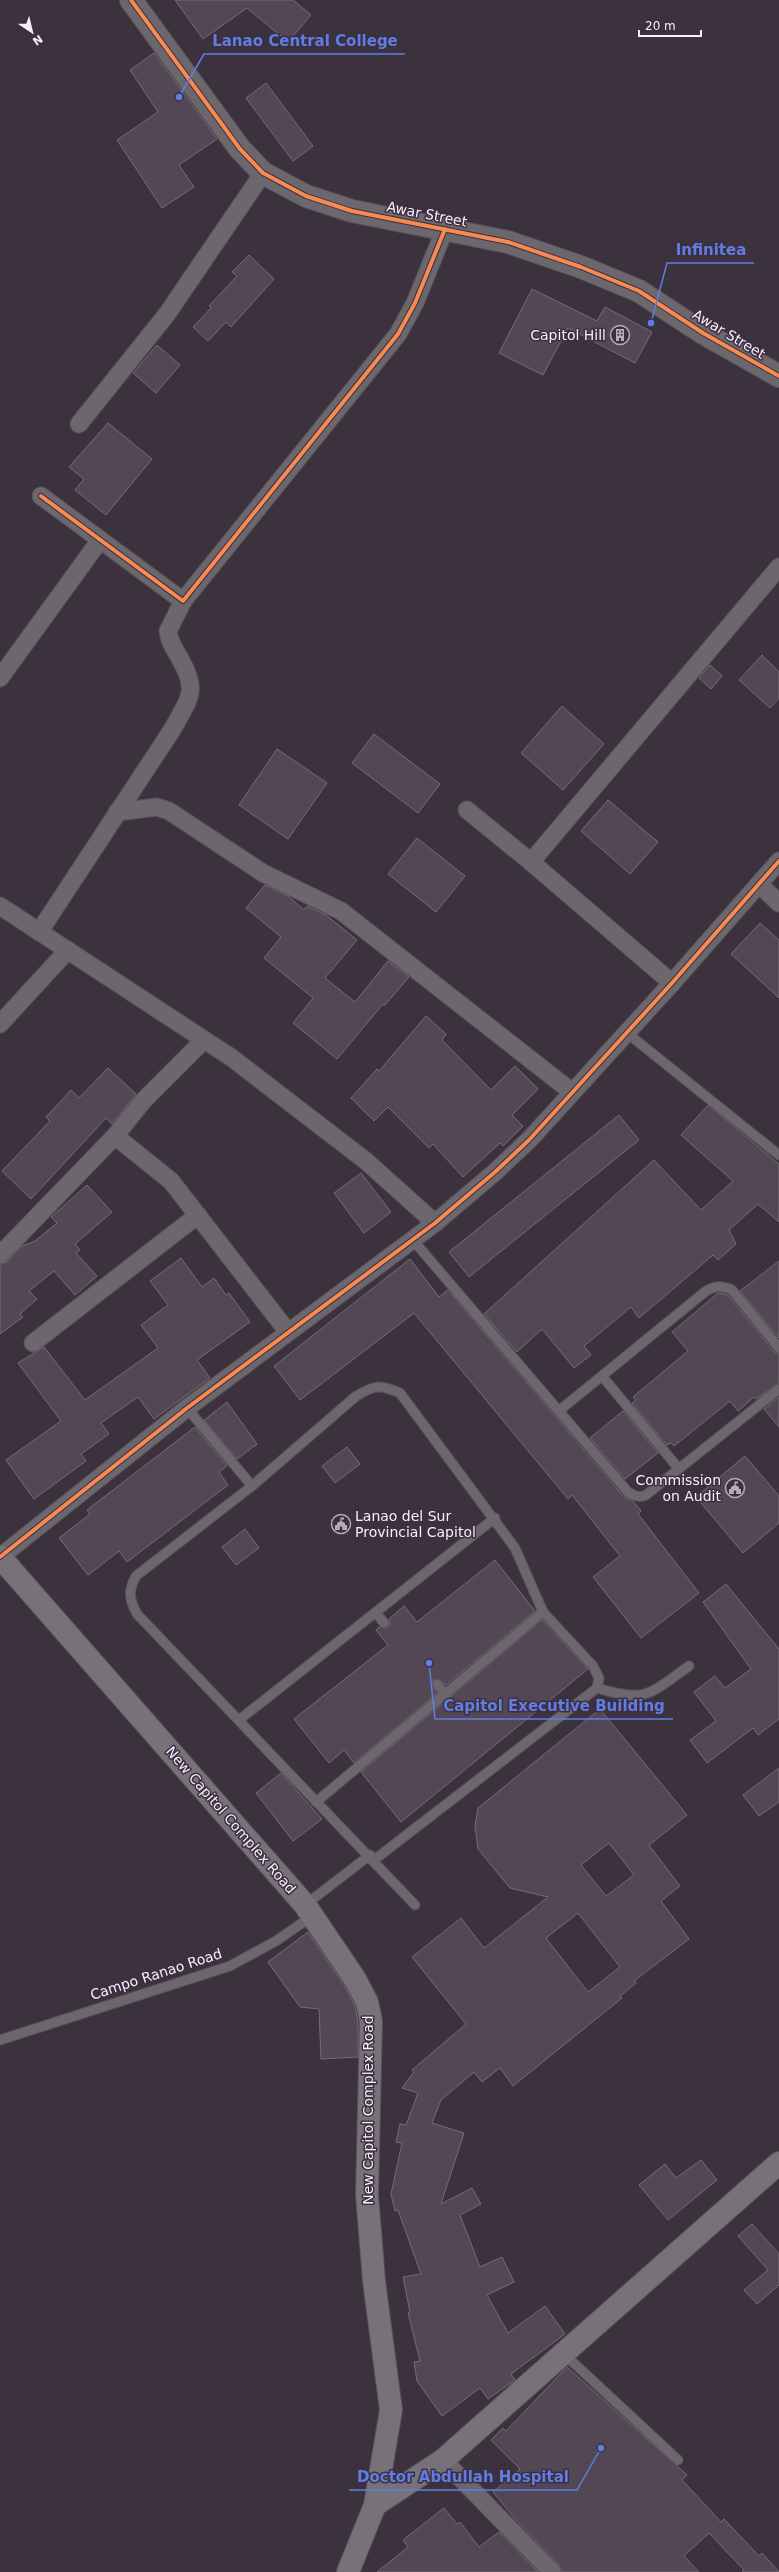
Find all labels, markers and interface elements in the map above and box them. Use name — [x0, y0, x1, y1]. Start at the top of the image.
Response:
north arrow — [12, 12, 52, 52]
scale bar — [639, 12, 701, 38]
text: 20 m — [645, 19, 676, 33]
callout: Lanao Central College — [204, 27, 405, 54]
text: N — [30, 32, 45, 48]
text: Lanao Central College — [212, 32, 398, 50]
street label: Awar Street — [385, 198, 469, 230]
callout: Infinitea — [667, 236, 754, 263]
text: Infinitea — [676, 241, 746, 259]
street label: Awar Street — [690, 306, 769, 362]
building icon: Capitol Hill — [609, 324, 631, 346]
place label: Capitol Hill — [530, 327, 606, 343]
place label: Commission on Audit — [636, 1472, 722, 1504]
public building icon: Commission on Audit — [724, 1477, 746, 1499]
place label: Lanao del Sur Provincial Capitol — [355, 1508, 476, 1540]
public building icon: Lanao del Sur Provincial Capitol — [330, 1513, 352, 1535]
callout: Capitol Executive Building — [435, 1692, 673, 1719]
text: Capitol Executive Building — [443, 1697, 665, 1715]
street label: New Capitol Complex Road — [163, 1743, 299, 1897]
street label: Campo Ranao Road — [88, 1945, 224, 2003]
street label: New Capitol Complex Road — [360, 2015, 376, 2205]
callout: Doctor Abdullah Hospital — [349, 2463, 577, 2490]
text: Doctor Abdullah Hospital — [357, 2468, 569, 2486]

